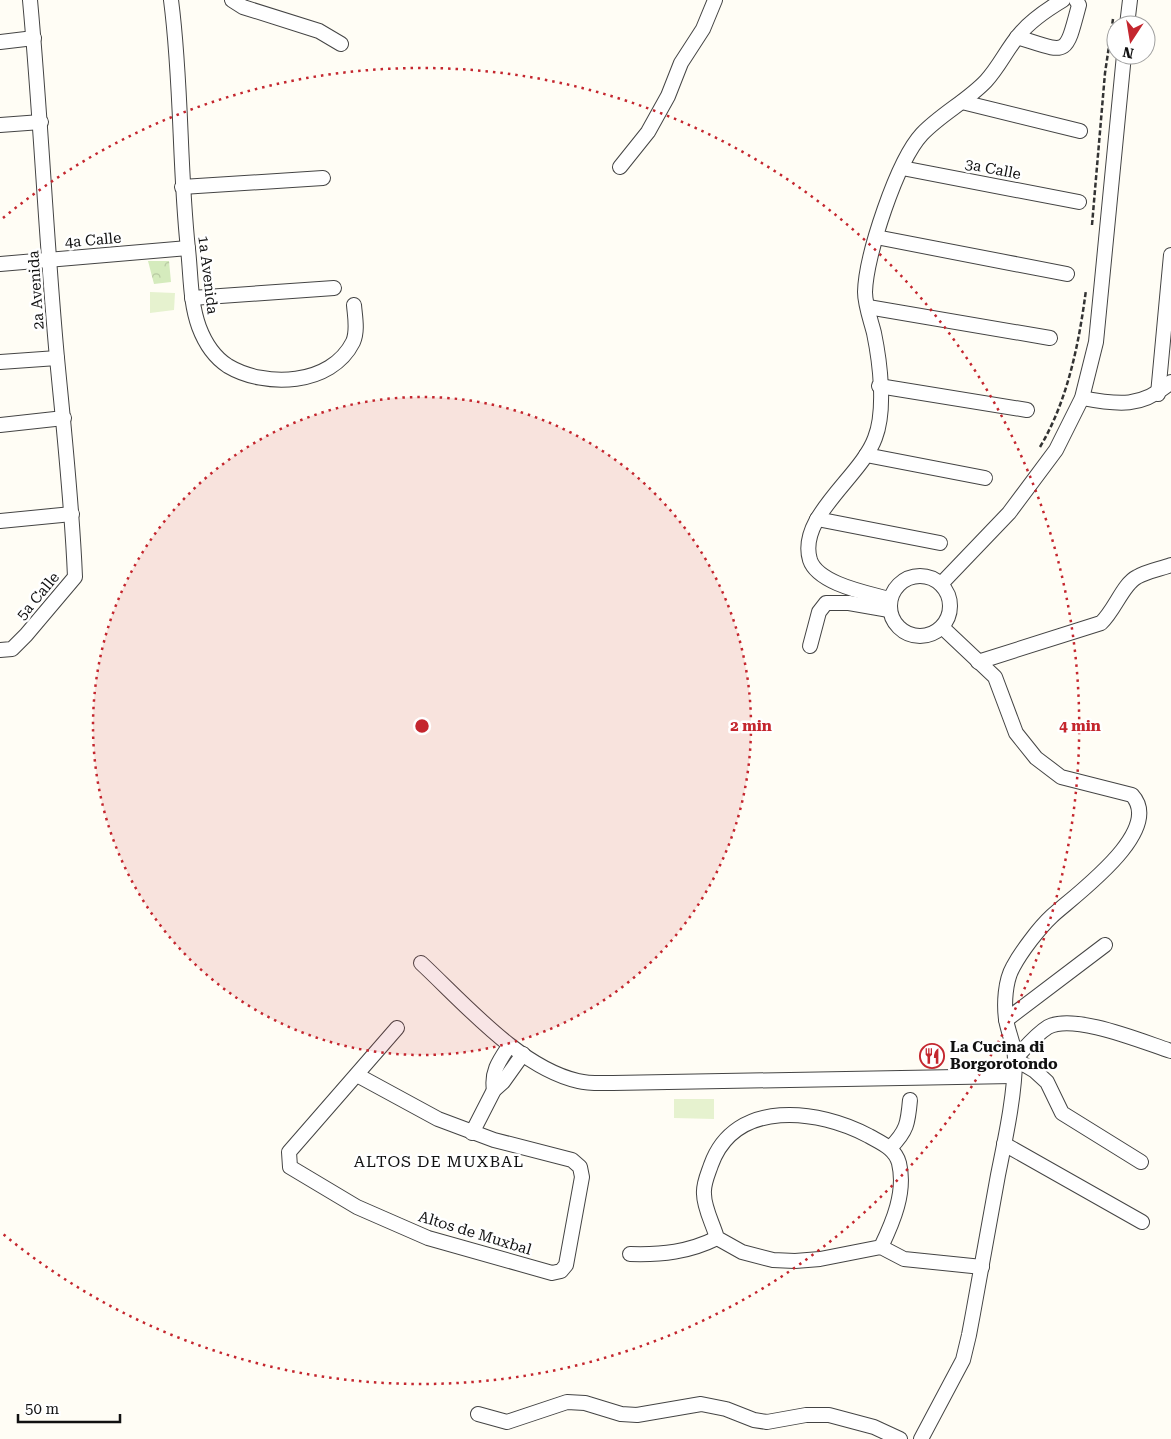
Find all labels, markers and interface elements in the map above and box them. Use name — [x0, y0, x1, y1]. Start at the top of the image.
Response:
north arrow — [1106, 15, 1156, 65]
text: N — [1121, 44, 1135, 62]
street label: 3a Calle — [963, 155, 1023, 183]
street label: 4a Calle — [64, 229, 122, 251]
street label: 1a Avenida — [194, 235, 222, 315]
street label: 2a Avenida — [24, 250, 48, 330]
street label: 5a Calle — [13, 568, 63, 624]
centre of rings — [413, 717, 431, 735]
text: 2 min — [730, 717, 772, 735]
text: 4 min — [1059, 717, 1101, 735]
place label: La Cucina di Borgorotondo — [950, 1038, 1058, 1073]
restaurant icon: La Cucina di Borgorotondo — [919, 1043, 945, 1069]
district label: ALTOS DE MUXBAL — [354, 1152, 524, 1171]
street label: Altos de Muxbal — [416, 1207, 534, 1259]
scale bar — [18, 1392, 120, 1424]
text: 50 m — [25, 1400, 60, 1418]

